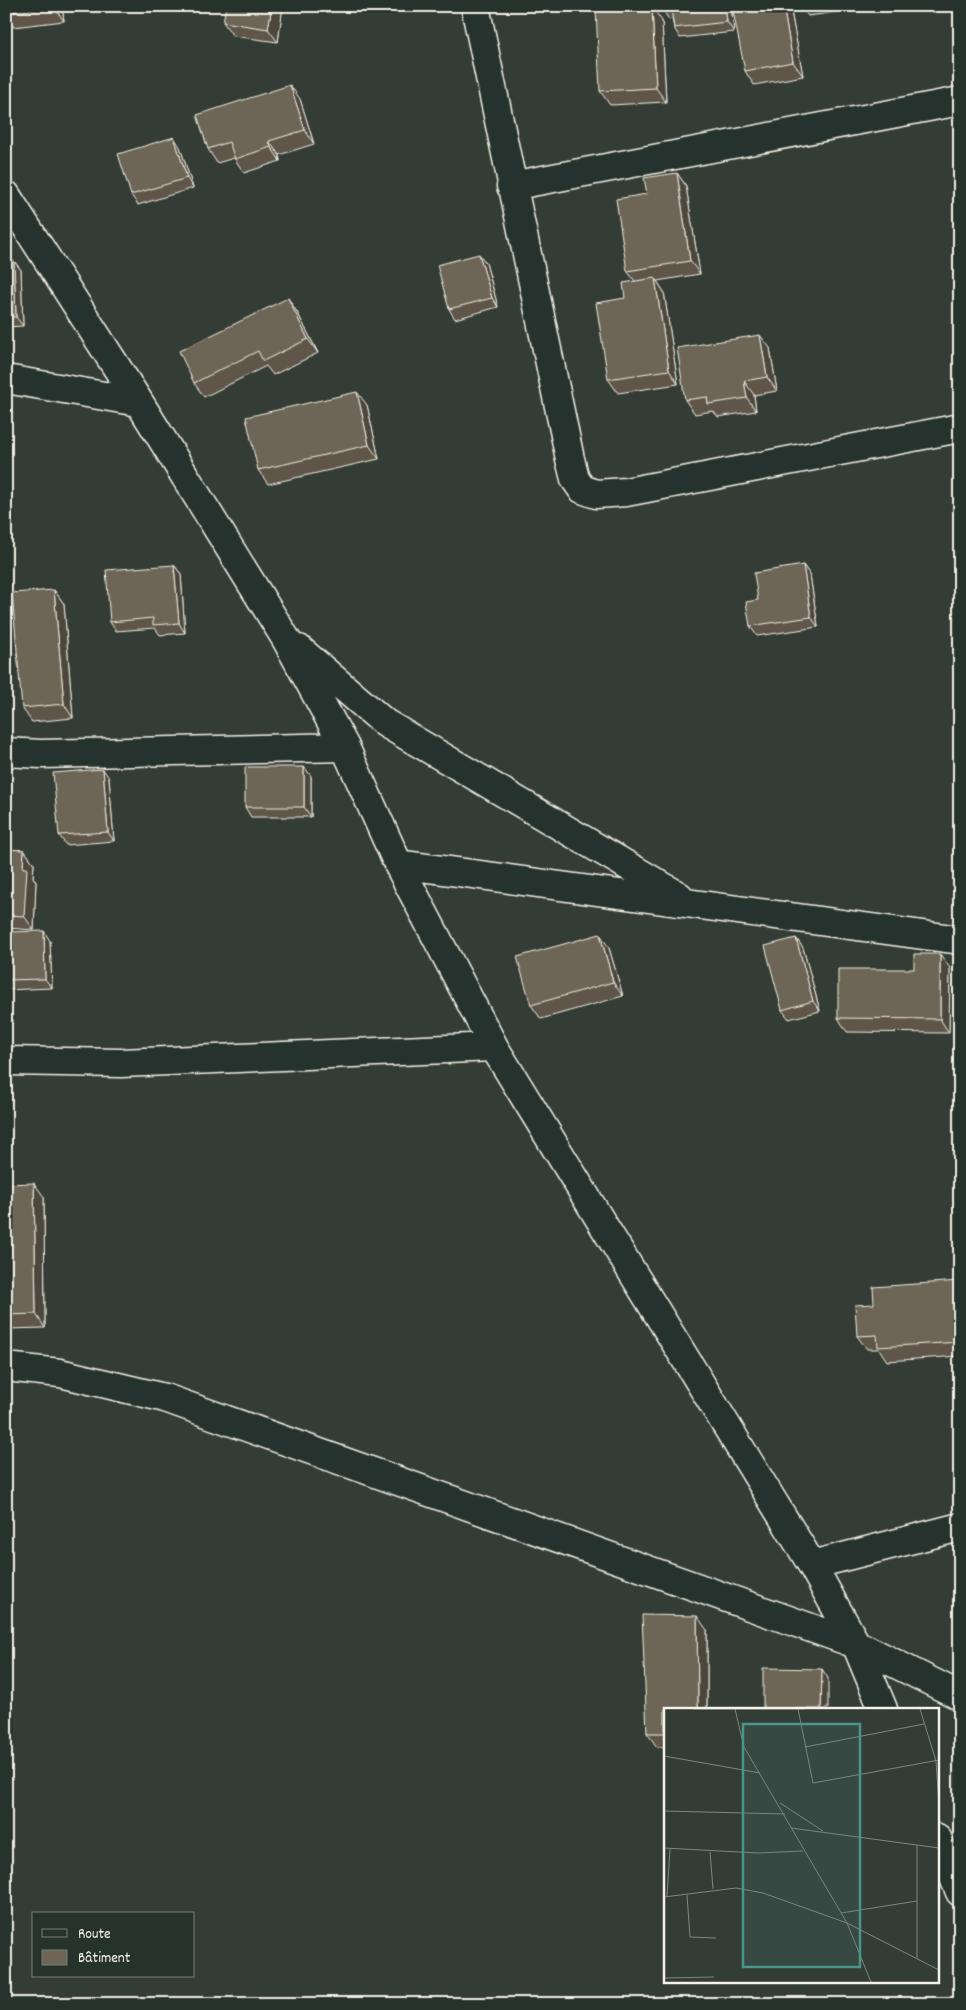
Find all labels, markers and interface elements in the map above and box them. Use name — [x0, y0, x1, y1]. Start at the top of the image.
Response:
inset map — [664, 1708, 938, 1982]
legend — [32, 1912, 195, 1978]
text: Route — [78, 1924, 111, 1946]
text: Bâtiment — [78, 1948, 131, 1970]

